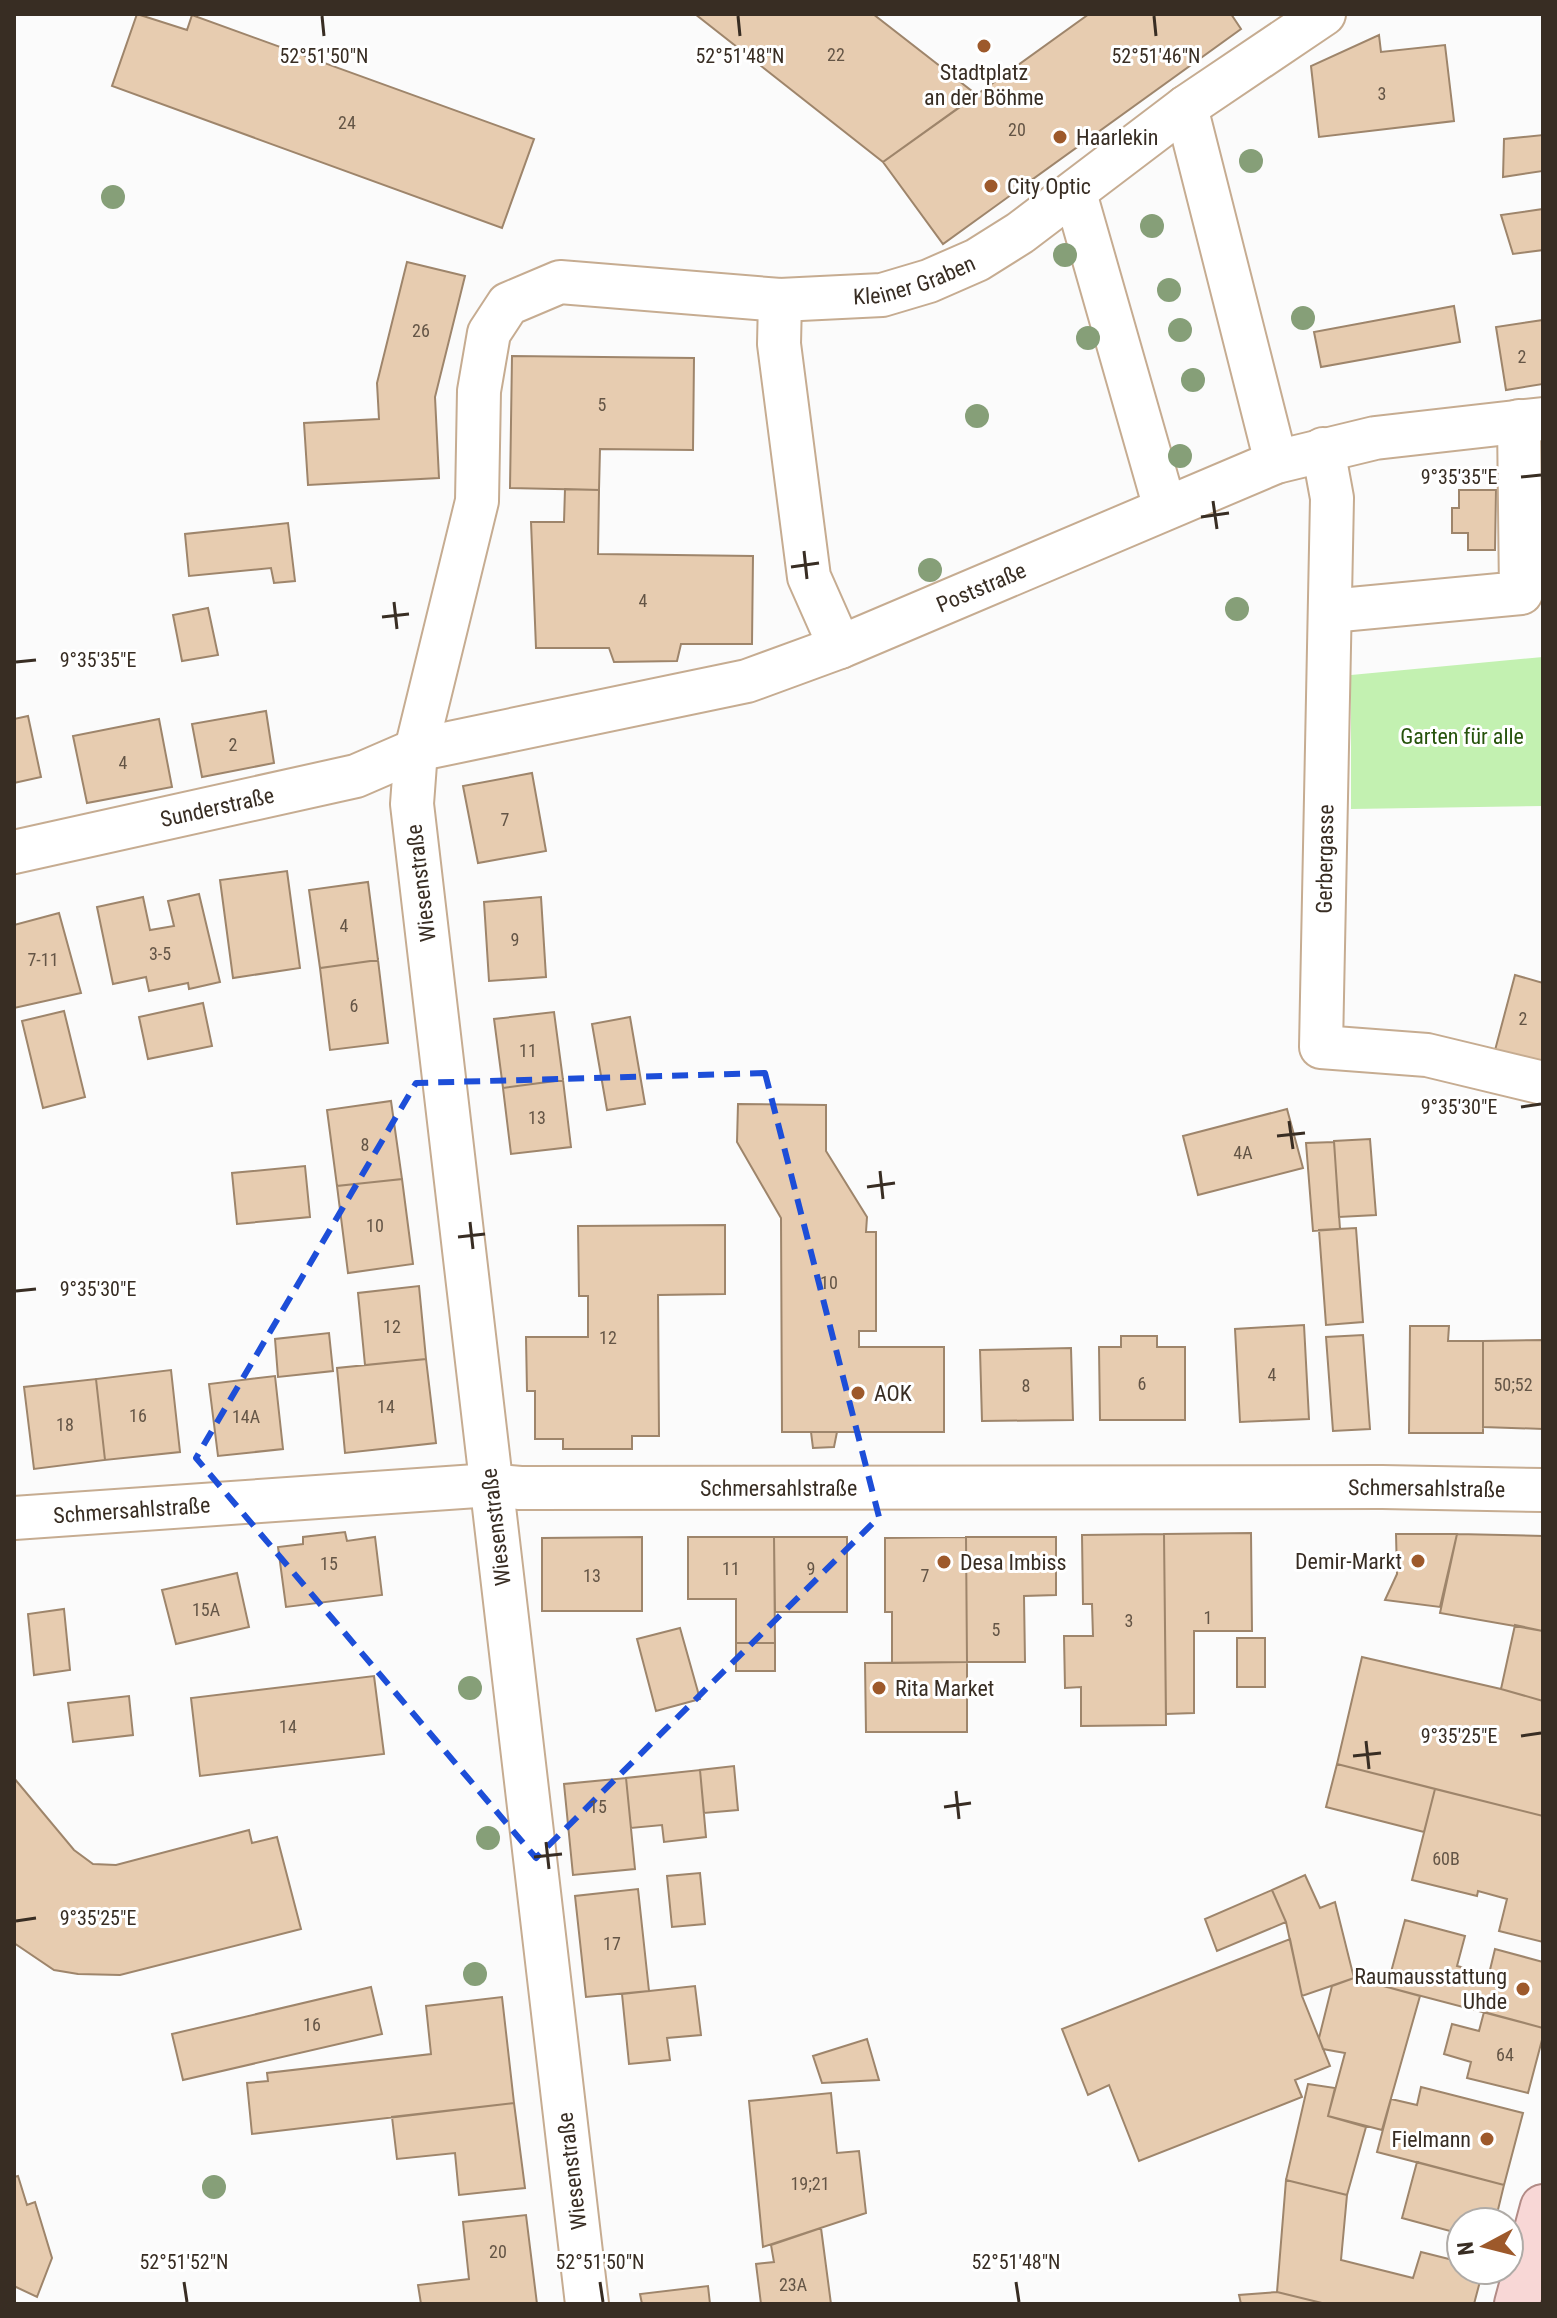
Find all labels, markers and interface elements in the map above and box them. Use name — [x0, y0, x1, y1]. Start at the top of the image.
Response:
marker: Stadtplatz an der Böhme — [975, 37, 993, 55]
text: 52°51'50"N — [279, 44, 369, 68]
text: 52°51'48"N — [695, 44, 785, 68]
house number: 22 — [827, 44, 845, 65]
text: 52°51'46"N — [1111, 44, 1201, 68]
place label: Stadtplatz an der Böhme — [924, 60, 1044, 110]
house number: 3 — [1378, 83, 1386, 104]
house number: 24 — [338, 112, 356, 133]
house number: 20 — [1008, 119, 1026, 140]
place label: Haarlekin — [1076, 125, 1158, 150]
marker: Haarlekin — [1051, 128, 1069, 146]
place label: City Optic — [1007, 174, 1091, 199]
marker: City Optic — [982, 177, 1000, 195]
street label: Kleiner Graben — [852, 250, 979, 309]
house number: 26 — [412, 320, 430, 341]
house number: 2 — [1518, 346, 1527, 367]
house number: 5 — [598, 394, 607, 415]
text: 9°35'35"E — [1421, 465, 1497, 489]
street label: Poststraße — [932, 557, 1030, 617]
house number: 4 — [639, 590, 648, 611]
text: 9°35'35"E — [60, 648, 136, 672]
park label: Garten für alle — [1400, 724, 1524, 749]
house number: 2 — [229, 734, 238, 755]
house number: 4 — [119, 752, 128, 773]
street label: Sunderstraße — [158, 782, 276, 832]
street label: Gerbergasse — [1312, 804, 1338, 914]
house number: 7 — [501, 809, 510, 830]
street label: Wiesenstraße — [401, 823, 441, 943]
house number: 4 — [340, 915, 349, 936]
house number: 9 — [511, 929, 519, 950]
house number: 3-5 — [149, 943, 171, 964]
house number: 7-11 — [27, 949, 59, 970]
house number: 6 — [350, 995, 358, 1016]
house number: 2 — [1519, 1008, 1528, 1029]
house number: 11 — [519, 1040, 537, 1061]
text: 9°35'30"E — [1421, 1095, 1497, 1119]
house number: 13 — [528, 1107, 546, 1128]
house number: 8 — [361, 1134, 369, 1155]
house number: 4A — [1233, 1142, 1253, 1163]
house number: 10 — [366, 1215, 384, 1236]
house number: 10 — [820, 1272, 838, 1293]
text: 9°35'30"E — [60, 1277, 136, 1301]
house number: 12 — [383, 1316, 401, 1337]
house number: 12 — [599, 1327, 617, 1348]
house number: 4 — [1268, 1364, 1277, 1385]
house number: 6 — [1138, 1373, 1146, 1394]
house number: 50;52 — [1493, 1374, 1533, 1395]
house number: 8 — [1022, 1375, 1030, 1396]
place label: AOK — [874, 1381, 912, 1406]
marker: AOK — [849, 1384, 867, 1402]
house number: 14 — [377, 1396, 395, 1417]
house number: 16 — [129, 1405, 147, 1426]
house number: 14A — [232, 1406, 261, 1427]
house number: 18 — [56, 1414, 74, 1435]
street label: Wiesenstraße — [476, 1467, 516, 1587]
street label: Schmersahlstraße — [1348, 1474, 1506, 1502]
street label: Schmersahlstraße — [700, 1475, 857, 1500]
street label: Schmersahlstraße — [52, 1492, 211, 1528]
place label: Demir-Markt — [1295, 1549, 1402, 1574]
place label: Desa Imbiss — [960, 1550, 1067, 1575]
marker: Demir-Markt — [1409, 1552, 1427, 1570]
house number: 15 — [320, 1553, 338, 1574]
marker: Desa Imbiss — [935, 1553, 953, 1571]
house number: 11 — [722, 1558, 740, 1579]
house number: 9 — [807, 1558, 815, 1579]
house number: 13 — [583, 1565, 601, 1586]
house number: 7 — [921, 1565, 930, 1586]
house number: 15A — [192, 1599, 221, 1620]
house number: 1 — [1204, 1607, 1212, 1628]
house number: 3 — [1125, 1610, 1133, 1631]
house number: 5 — [992, 1619, 1001, 1640]
place label: Rita Market — [895, 1676, 994, 1701]
marker: Rita Market — [870, 1679, 888, 1697]
house number: 14 — [279, 1716, 297, 1737]
text: 9°35'25"E — [1421, 1724, 1497, 1748]
house number: 15 — [589, 1796, 607, 1817]
house number: 60B — [1432, 1848, 1460, 1869]
text: 9°35'25"E — [60, 1906, 136, 1930]
house number: 17 — [603, 1933, 621, 1954]
place label: Raumausstattung Uhde — [1354, 1964, 1507, 2014]
marker: Raumausstattung Uhde — [1514, 1980, 1532, 1998]
house number: 16 — [303, 2014, 321, 2035]
house number: 64 — [1496, 2044, 1514, 2065]
street label: Wiesenstraße — [552, 2111, 592, 2231]
place label: Fielmann — [1392, 2127, 1471, 2152]
marker: Fielmann — [1478, 2130, 1496, 2148]
house number: 19;21 — [790, 2173, 830, 2194]
north arrow — [1445, 2206, 1525, 2286]
text: N — [1452, 2240, 1479, 2257]
house number: 20 — [489, 2241, 507, 2262]
text: 52°51'52"N — [139, 2250, 229, 2274]
text: 52°51'50"N — [555, 2250, 645, 2274]
text: 52°51'48"N — [971, 2250, 1061, 2274]
house number: 23A — [779, 2274, 808, 2295]

